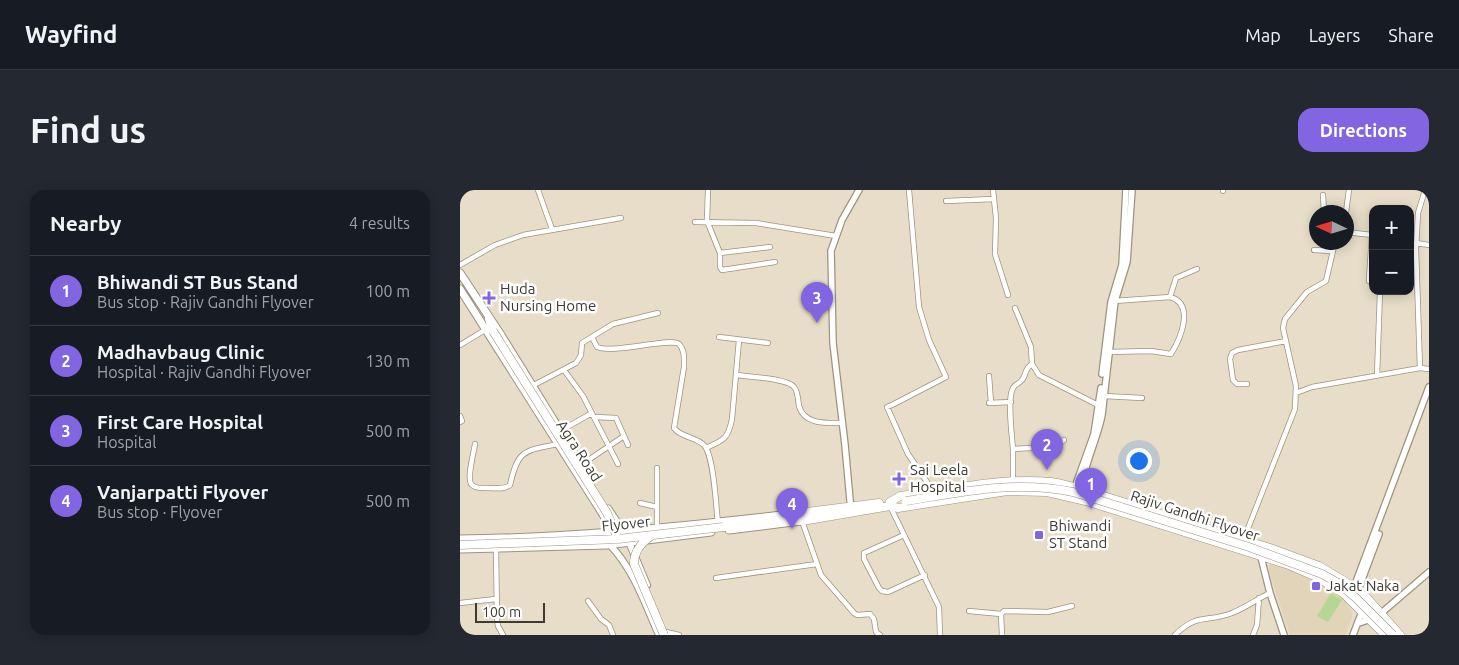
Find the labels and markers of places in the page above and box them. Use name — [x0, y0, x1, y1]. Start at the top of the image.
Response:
place label: Huda Nursing Home — [500, 280, 596, 314]
pin: 3 — [801, 282, 833, 323]
marker: Huda Nursing Home — [482, 291, 496, 305]
pin: 2 — [1031, 429, 1063, 470]
place label: Sai Leela Hospital — [910, 461, 969, 495]
pin: 1 — [1075, 468, 1107, 509]
marker: Sai Leela Hospital — [892, 472, 906, 486]
pin: 4 — [776, 488, 808, 529]
place label: Bhiwandi ST Stand — [1049, 517, 1111, 551]
marker: Bhiwandi ST Stand — [1033, 529, 1045, 541]
place label: Jakat Naka — [1326, 577, 1399, 594]
marker: Jakat Naka — [1310, 580, 1322, 592]

